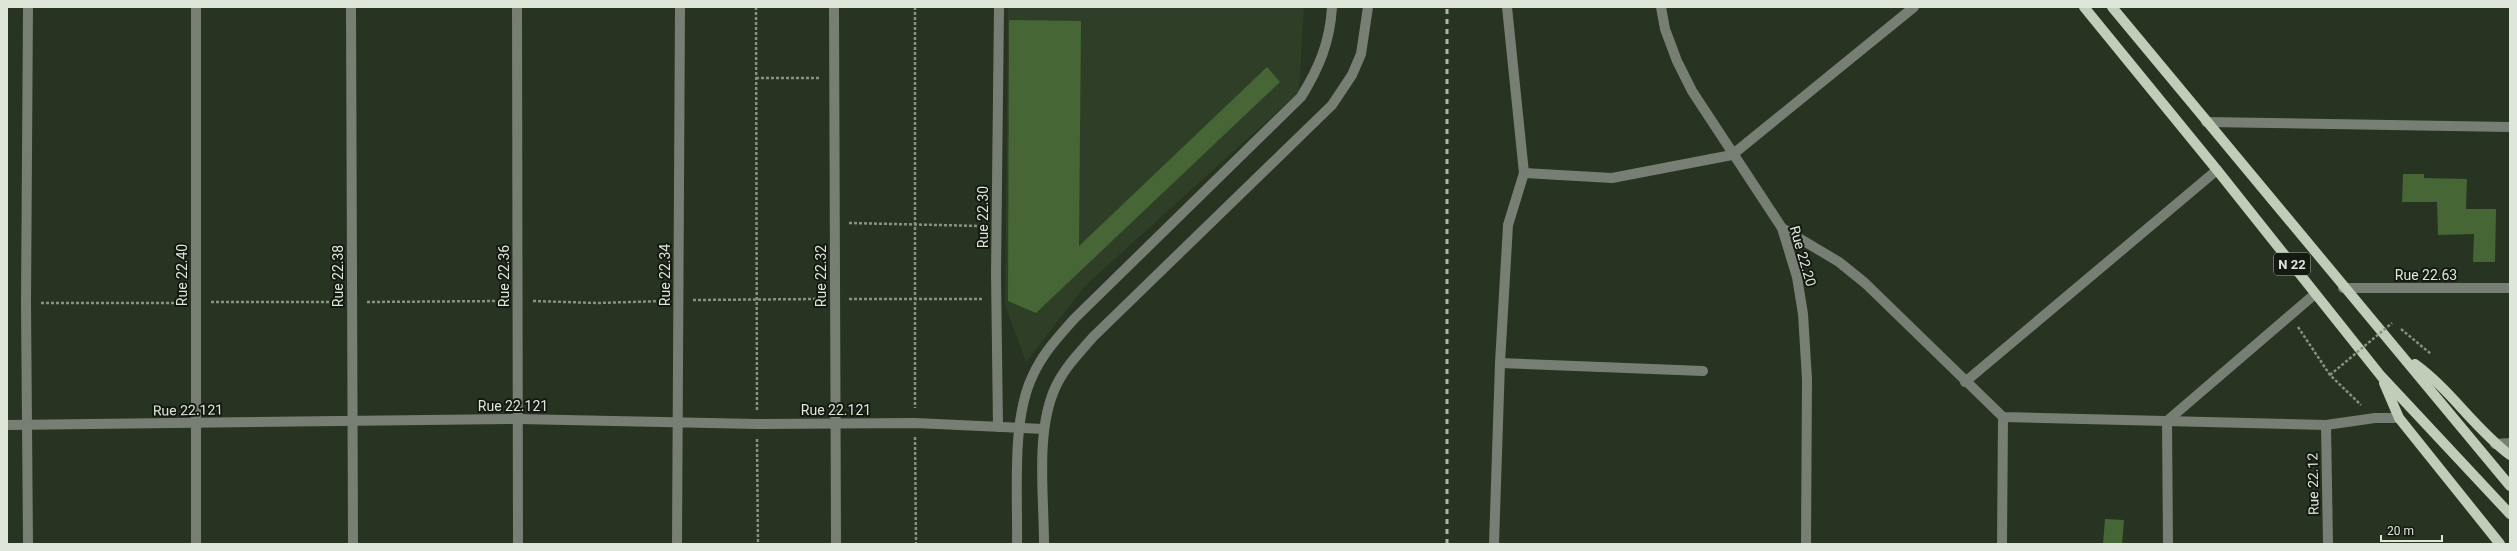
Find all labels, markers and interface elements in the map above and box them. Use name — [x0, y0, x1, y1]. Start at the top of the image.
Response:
street label: Rue 22.30 — [975, 186, 991, 248]
street label: Rue 22.20 — [1787, 224, 1819, 288]
street label: Rue 22.40 — [174, 244, 190, 306]
street label: Rue 22.34 — [657, 244, 673, 306]
street label: Rue 22.38 — [330, 245, 346, 307]
street label: Rue 22.36 — [496, 245, 512, 307]
street label: Rue 22.32 — [813, 245, 829, 307]
road number: N 22 — [2274, 253, 2310, 275]
street label: Rue 22.63 — [2395, 267, 2457, 283]
street label: Rue 22.121 — [478, 398, 548, 414]
street label: Rue 22.121 — [153, 401, 223, 419]
street label: Rue 22.121 — [801, 402, 871, 418]
street label: Rue 22.12 — [2304, 453, 2322, 515]
scale bar — [2381, 517, 2442, 543]
text: 20 m — [2387, 524, 2414, 538]

